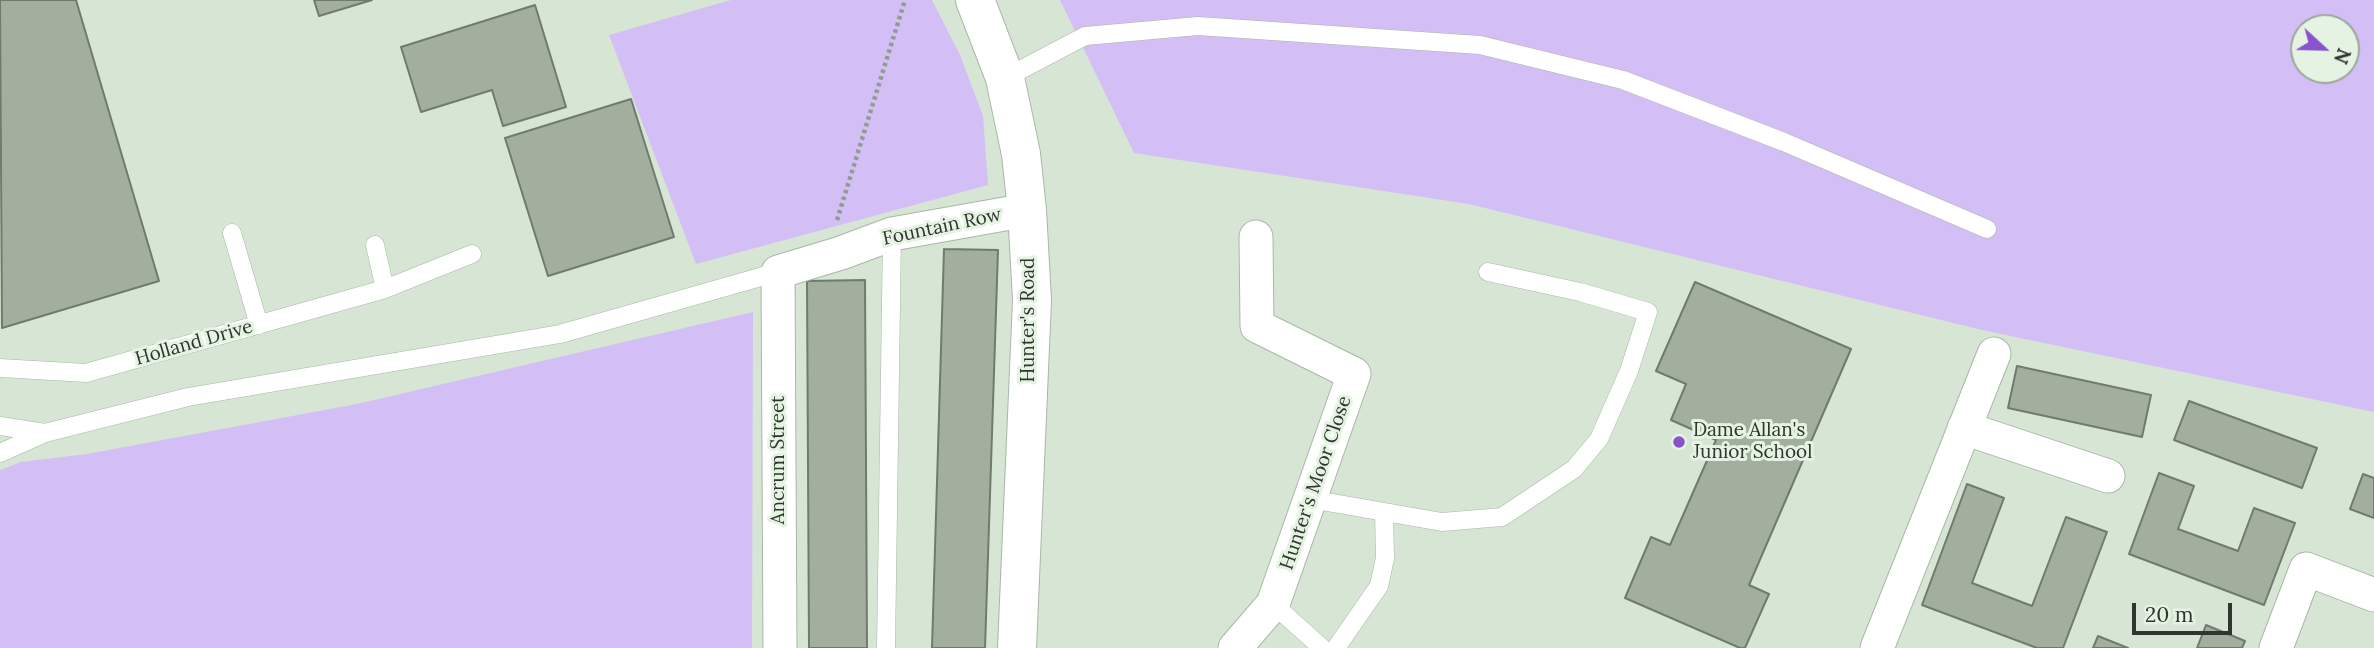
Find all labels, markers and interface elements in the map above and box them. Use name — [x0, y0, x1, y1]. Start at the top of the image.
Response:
north arrow — [2290, 14, 2360, 84]
text: N — [2329, 45, 2356, 67]
street label: Fountain Row — [880, 203, 1004, 251]
street label: Hunter's Road — [1018, 258, 1040, 382]
street label: Holland Drive — [133, 315, 255, 371]
street label: Hunter's Moor Close — [1276, 393, 1356, 573]
street label: Ancrum Street — [768, 396, 790, 524]
place label: Dame Allan's Junior School — [1693, 420, 1812, 464]
marker: Dame Allan's Junior School — [1671, 434, 1687, 450]
scale bar — [2136, 588, 2236, 632]
text: 20 m — [2145, 601, 2194, 628]

